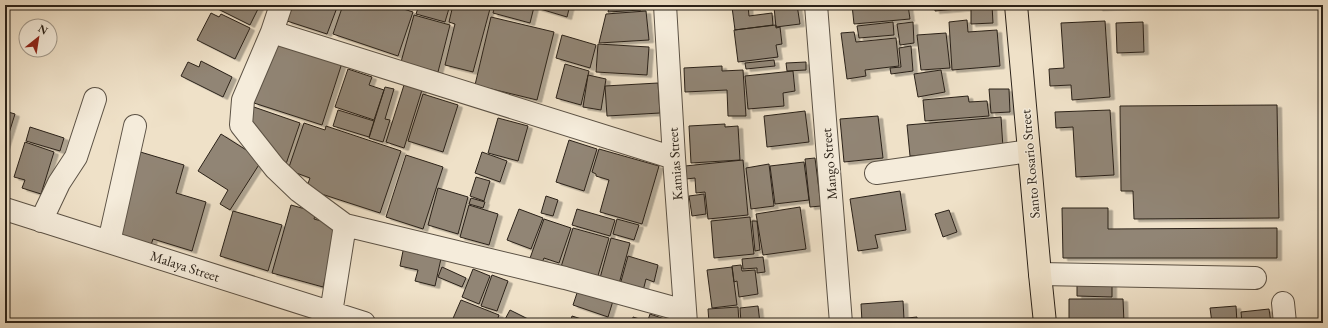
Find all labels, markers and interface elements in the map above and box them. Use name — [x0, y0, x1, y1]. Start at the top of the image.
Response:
north arrow — [18, 18, 58, 58]
text: N — [36, 21, 50, 38]
street label: Santo Rosario Street — [1016, 108, 1044, 219]
street label: Kamias Street — [663, 126, 687, 201]
street label: Mango Street — [817, 127, 841, 201]
street label: Malaya Street — [148, 246, 222, 286]

